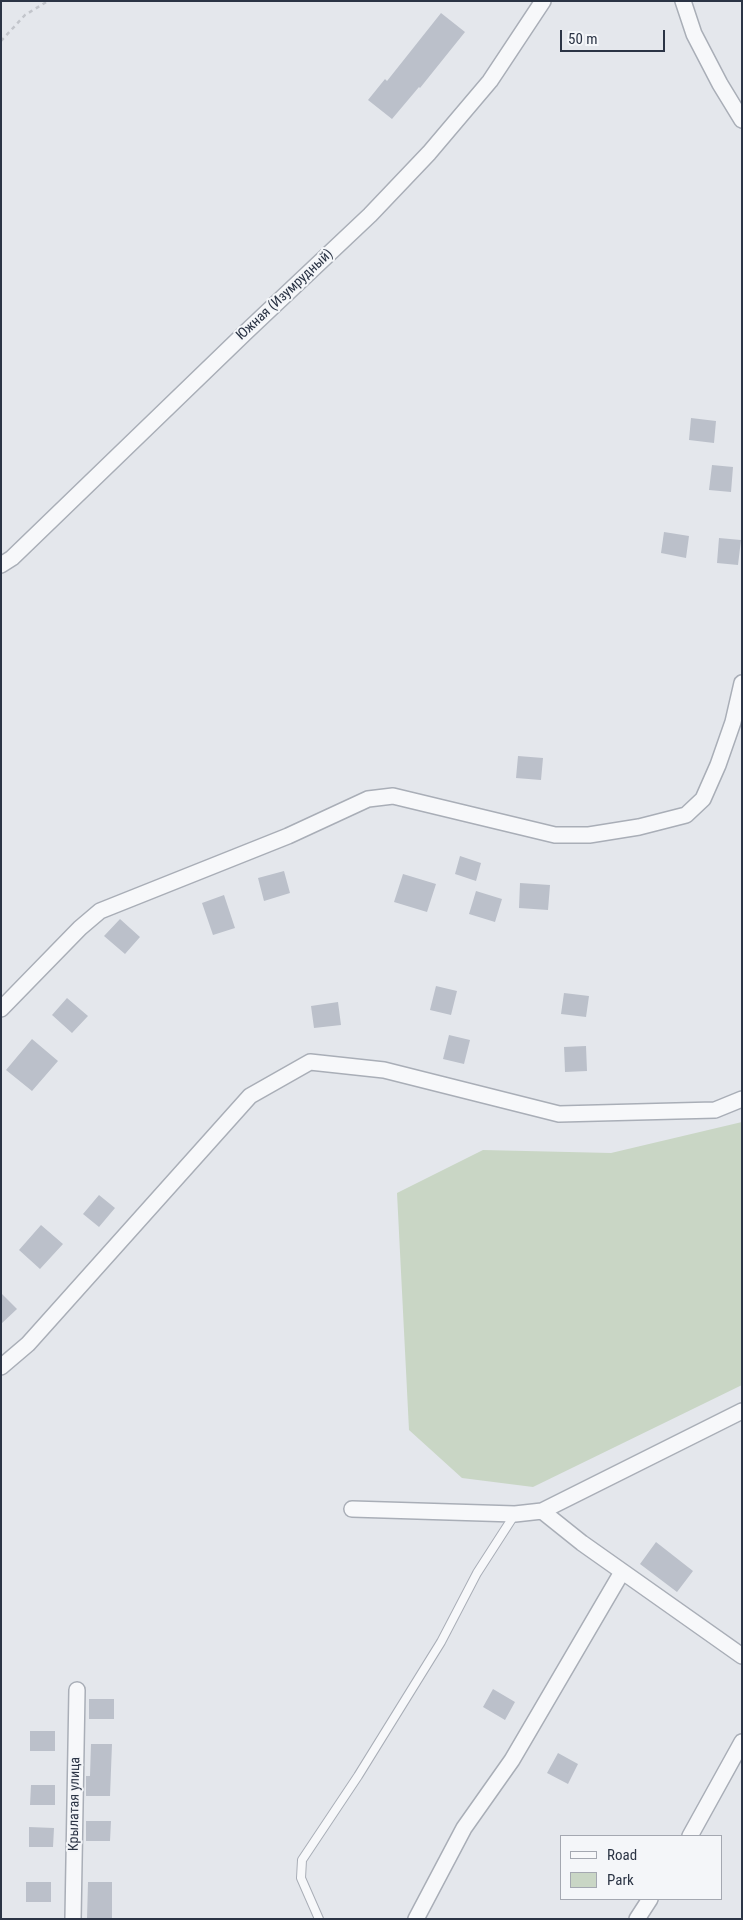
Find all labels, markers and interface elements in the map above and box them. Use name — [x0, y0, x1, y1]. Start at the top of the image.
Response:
scale bar — [563, 20, 668, 52]
text: 50 m — [568, 30, 598, 48]
street label: Южная (Изумрудный) — [233, 246, 337, 344]
street label: Крылатая улица — [66, 1757, 84, 1851]
legend — [560, 1835, 723, 1900]
text: Road — [607, 1846, 637, 1864]
text: Park — [607, 1871, 634, 1889]

